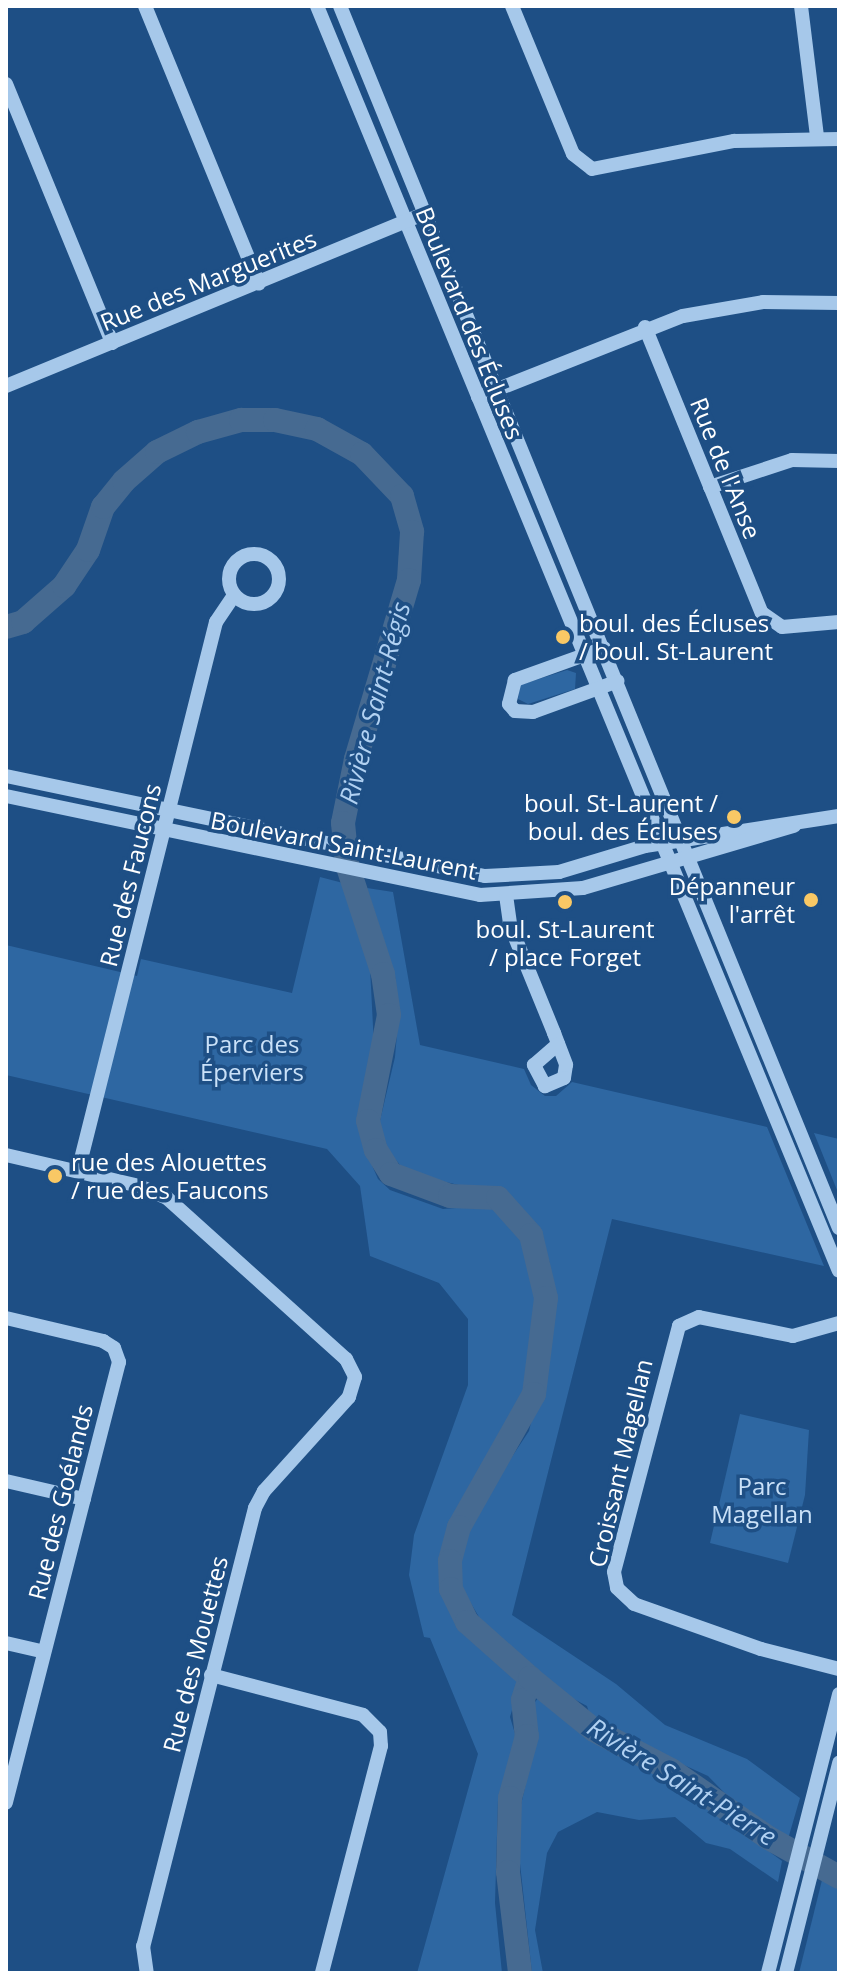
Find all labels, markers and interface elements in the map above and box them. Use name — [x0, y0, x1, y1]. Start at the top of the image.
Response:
street label: Boulevard des Écluses — [410, 203, 530, 443]
street label: Rue des Marguerites — [96, 224, 320, 336]
street label: Rue de l'Anse — [685, 393, 767, 543]
water label: Rivière Saint-Régis — [333, 598, 417, 808]
place label: boul. des Écluses / boul. St-Laurent — [579, 609, 773, 665]
marker: boul. des Écluses / boul. St-Laurent — [554, 628, 572, 646]
street label: Rue des Faucons — [93, 780, 167, 970]
place label: boul. St-Laurent / boul. des Écluses — [524, 789, 718, 845]
street label: Boulevard Saint-Laurent — [208, 805, 480, 885]
marker: boul. St-Laurent / boul. des Écluses — [725, 808, 743, 826]
place label: Dépanneur l'arrêt — [669, 872, 795, 928]
marker: Dépanneur l'arrêt — [802, 891, 820, 909]
marker: boul. St-Laurent / place Forget — [556, 893, 574, 911]
place label: boul. St-Laurent / place Forget — [475, 915, 655, 971]
park label: Parc des Éperviers — [200, 1030, 304, 1086]
place label: rue des Alouettes / rue des Faucons — [71, 1148, 269, 1204]
marker: rue des Alouettes / rue des Faucons — [46, 1167, 64, 1185]
street label: Croissant Magellan — [582, 1356, 658, 1570]
street label: Rue des Goélands — [22, 1401, 98, 1603]
park label: Parc Magellan — [711, 1472, 813, 1528]
street label: Rue des Mouettes — [157, 1553, 233, 1755]
water label: Rivière Saint-Pierre — [582, 1711, 782, 1853]

